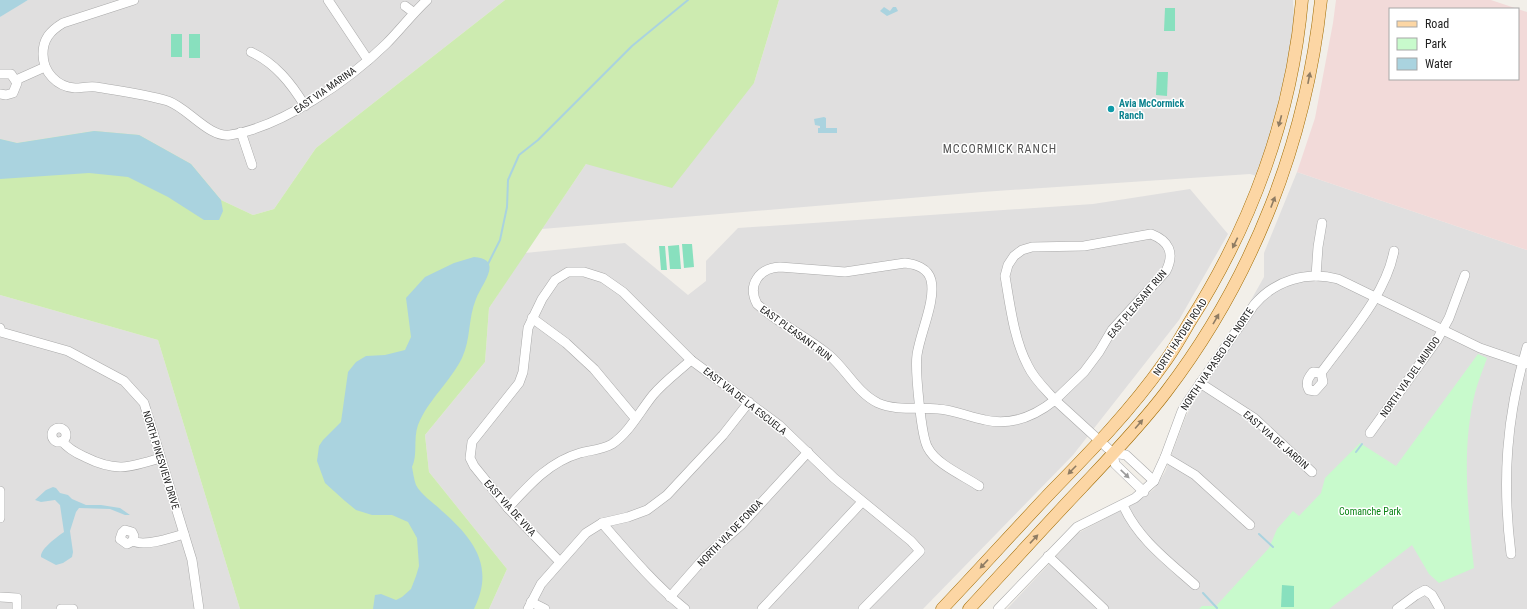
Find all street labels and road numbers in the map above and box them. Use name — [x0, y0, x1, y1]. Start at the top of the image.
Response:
street label: EAST VIA MARINA — [292, 64, 358, 115]
street label: EAST PLEASANT RUN — [1105, 268, 1169, 340]
street label: NORTH HAYDEN ROAD — [1151, 296, 1209, 378]
street label: EAST PLEASANT RUN — [758, 303, 834, 363]
street label: NORTH VIA PASEO DEL NORTE — [1179, 306, 1255, 412]
street label: NORTH VIA DEL MUNDO — [1378, 335, 1442, 419]
street label: EAST VIA DE LA ESCUELA — [701, 365, 789, 437]
street label: NORTH PINESVIEW DRIVE — [141, 409, 181, 511]
street label: EAST VIA DE JARDIN — [1241, 409, 1311, 471]
street label: EAST VIA DE VIVA — [482, 478, 538, 538]
street label: NORTH VIA DE FONDA — [695, 497, 765, 569]

